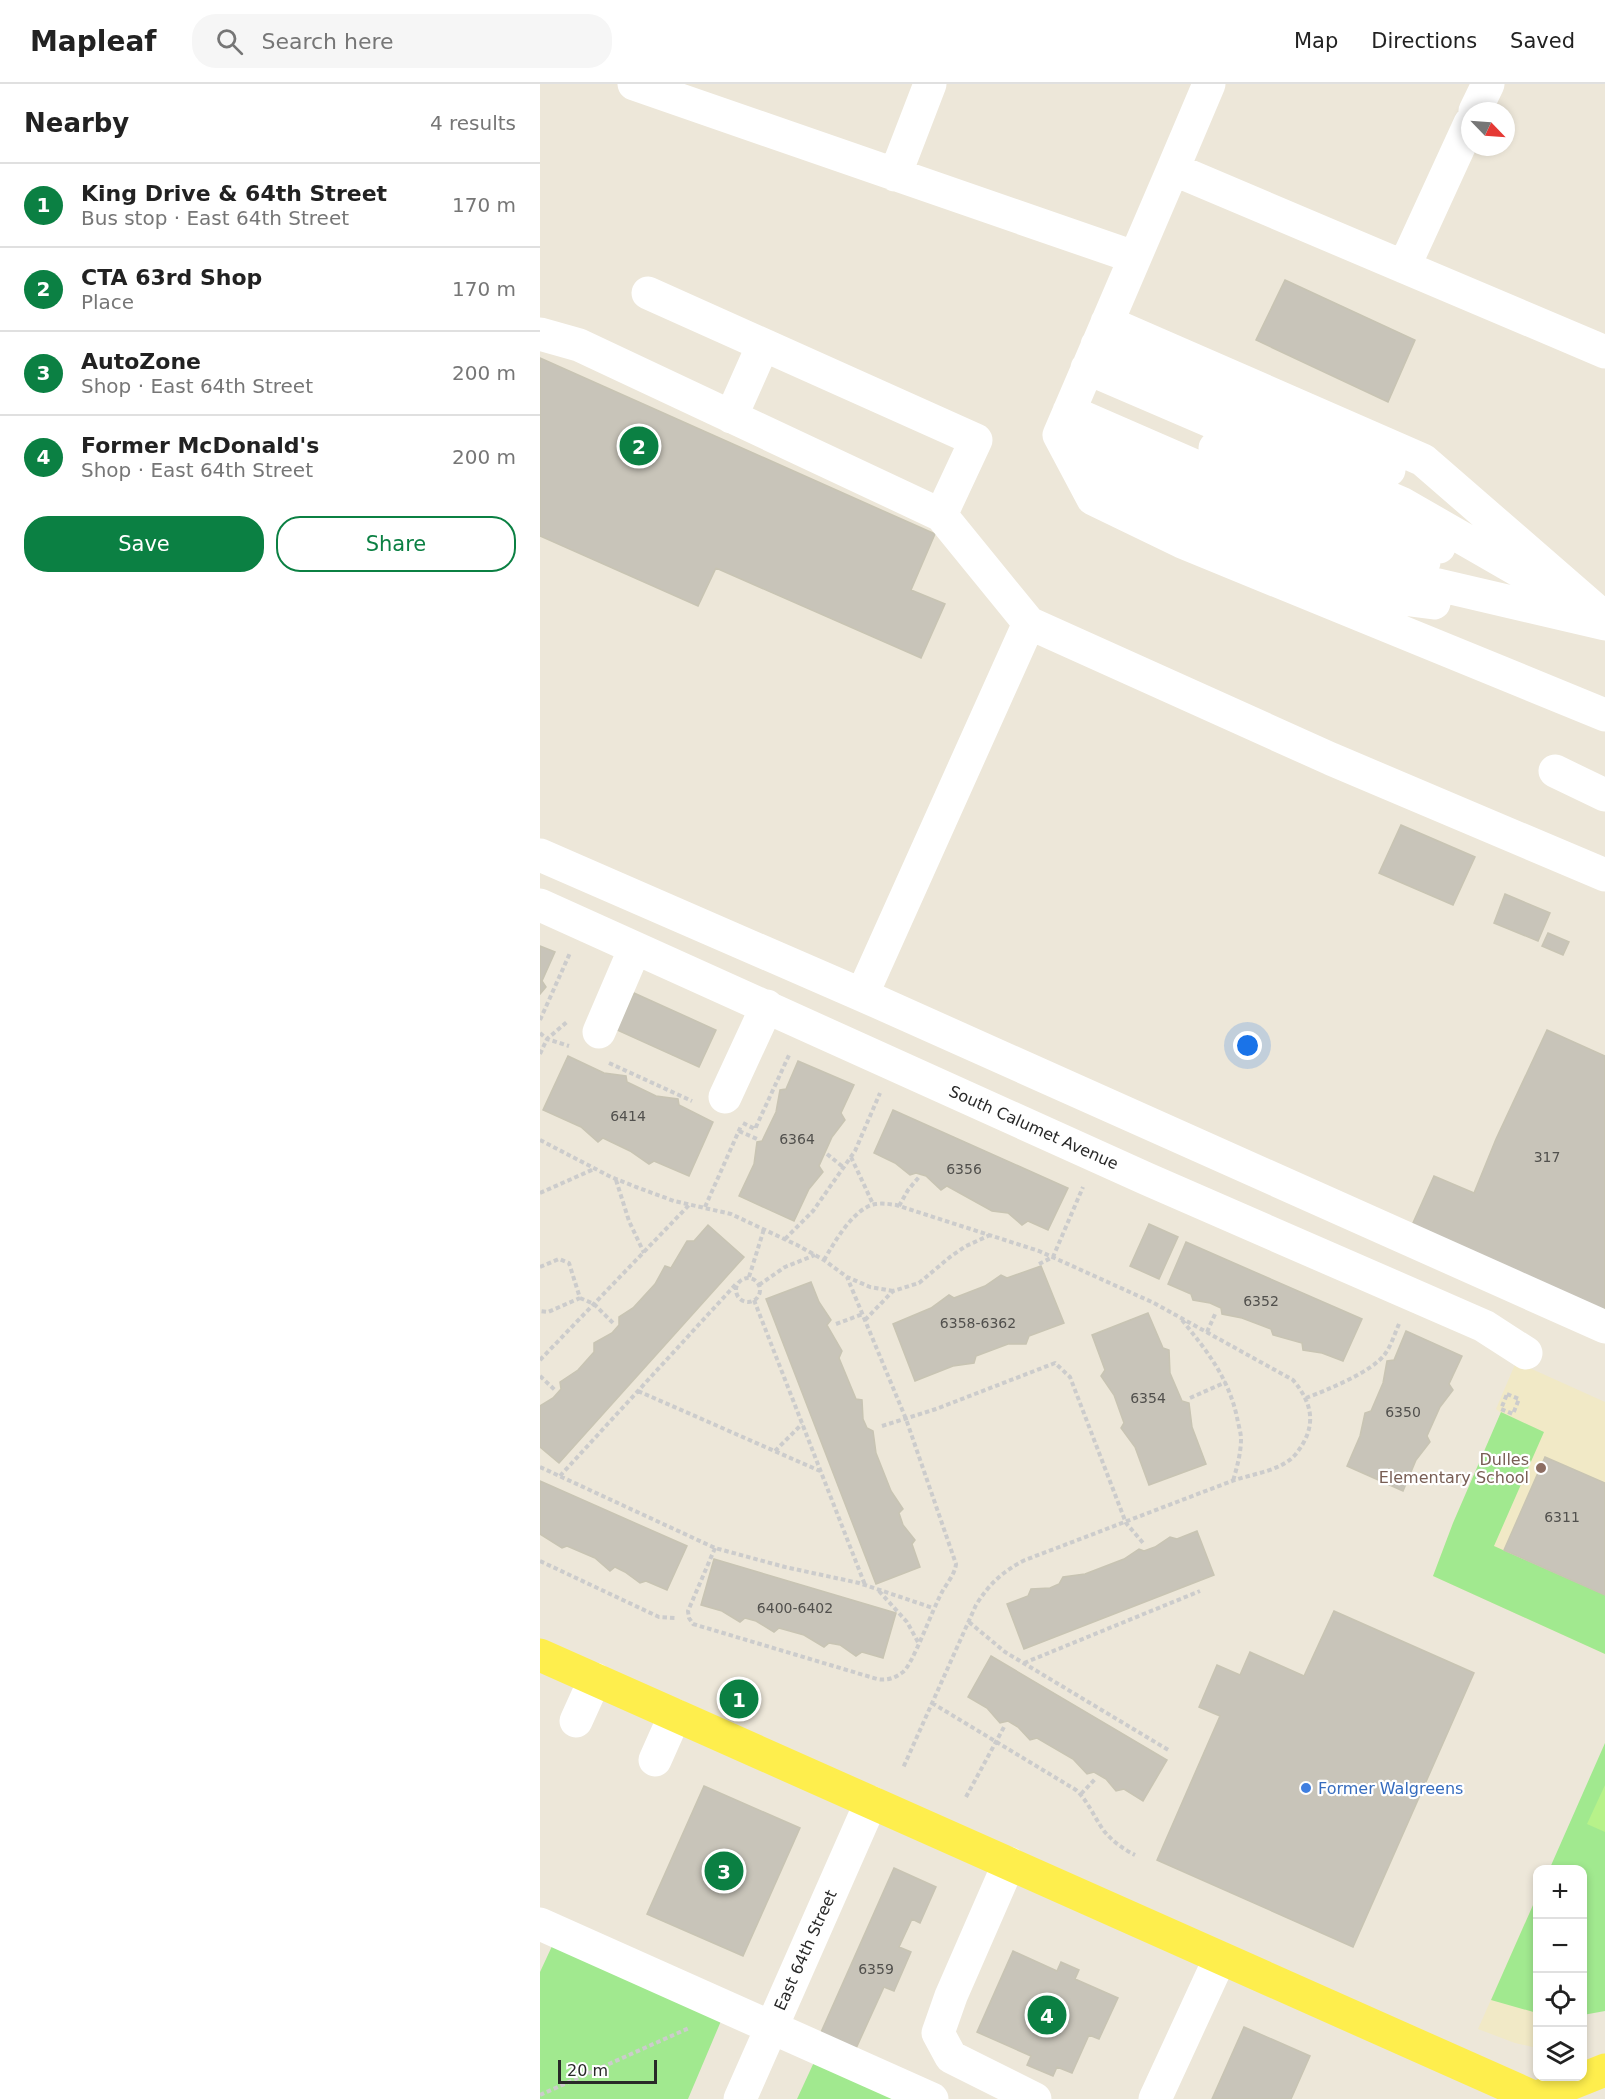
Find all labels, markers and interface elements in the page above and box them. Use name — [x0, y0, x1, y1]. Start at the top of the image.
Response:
search box — [192, 14, 612, 68]
text: Mapleaf — [30, 25, 156, 58]
icon: search — [213, 25, 246, 58]
text: Search here — [261, 29, 394, 54]
text: Map — [1294, 29, 1338, 53]
text: Directions — [1371, 29, 1477, 53]
text: Saved — [1510, 29, 1575, 53]
north arrow — [1461, 102, 1515, 156]
text: Nearby — [24, 108, 129, 138]
text: 4 results — [430, 111, 516, 135]
text: King Drive & 64th Street — [81, 181, 387, 206]
text: 1 — [37, 193, 50, 217]
text: 170 m — [452, 193, 516, 217]
text: Bus stop · East 64th Street — [81, 206, 349, 230]
text: CTA 63rd Shop — [81, 265, 262, 290]
text: 2 — [37, 277, 50, 301]
text: 170 m — [452, 277, 516, 301]
text: Place — [81, 290, 134, 314]
text: AutoZone — [81, 349, 201, 374]
text: 3 — [37, 361, 50, 385]
text: 200 m — [452, 361, 516, 385]
text: Shop · East 64th Street — [81, 374, 313, 398]
pin: 2 — [620, 424, 658, 469]
text: Former McDonald's — [81, 433, 319, 458]
text: 4 — [37, 445, 50, 469]
text: 200 m — [452, 445, 516, 469]
text: Shop · East 64th Street — [81, 458, 313, 482]
button: Save — [24, 516, 264, 572]
button: Share — [276, 516, 516, 572]
your location — [1233, 1031, 1262, 1060]
street label: South Calumet Avenue — [946, 1081, 1121, 1173]
house number: 6414 — [610, 1108, 646, 1124]
house number: 6364 — [779, 1131, 815, 1147]
house number: 317 — [1534, 1149, 1560, 1165]
house number: 6356 — [946, 1161, 982, 1177]
house number: 6352 — [1243, 1293, 1279, 1309]
house number: 6358-6362 — [940, 1315, 1016, 1331]
house number: 6354 — [1130, 1390, 1166, 1406]
house number: 6350 — [1385, 1404, 1421, 1420]
place label: Dulles Elementary School — [1379, 1450, 1529, 1487]
marker: Dulles Elementary School — [1534, 1461, 1548, 1475]
house number: 6311 — [1544, 1509, 1580, 1525]
house number: 6400-6402 — [757, 1600, 833, 1616]
pin: 1 — [720, 1676, 758, 1722]
place label: Former Walgreens — [1318, 1779, 1463, 1798]
marker: Former Walgreens — [1299, 1781, 1313, 1795]
pin: 3 — [704, 1848, 744, 1894]
map controls — [1533, 1865, 1587, 2081]
button: + — [1533, 1865, 1587, 1919]
street label: East 64th Street — [770, 1887, 841, 2013]
button: − — [1533, 1919, 1587, 1973]
house number: 6359 — [858, 1961, 894, 1977]
button: locate — [1533, 1973, 1587, 2027]
pin: 4 — [1028, 1992, 1066, 2038]
button: layers — [1533, 2027, 1587, 2081]
scale bar — [558, 2057, 657, 2084]
text: 20 m — [567, 2061, 608, 2080]

